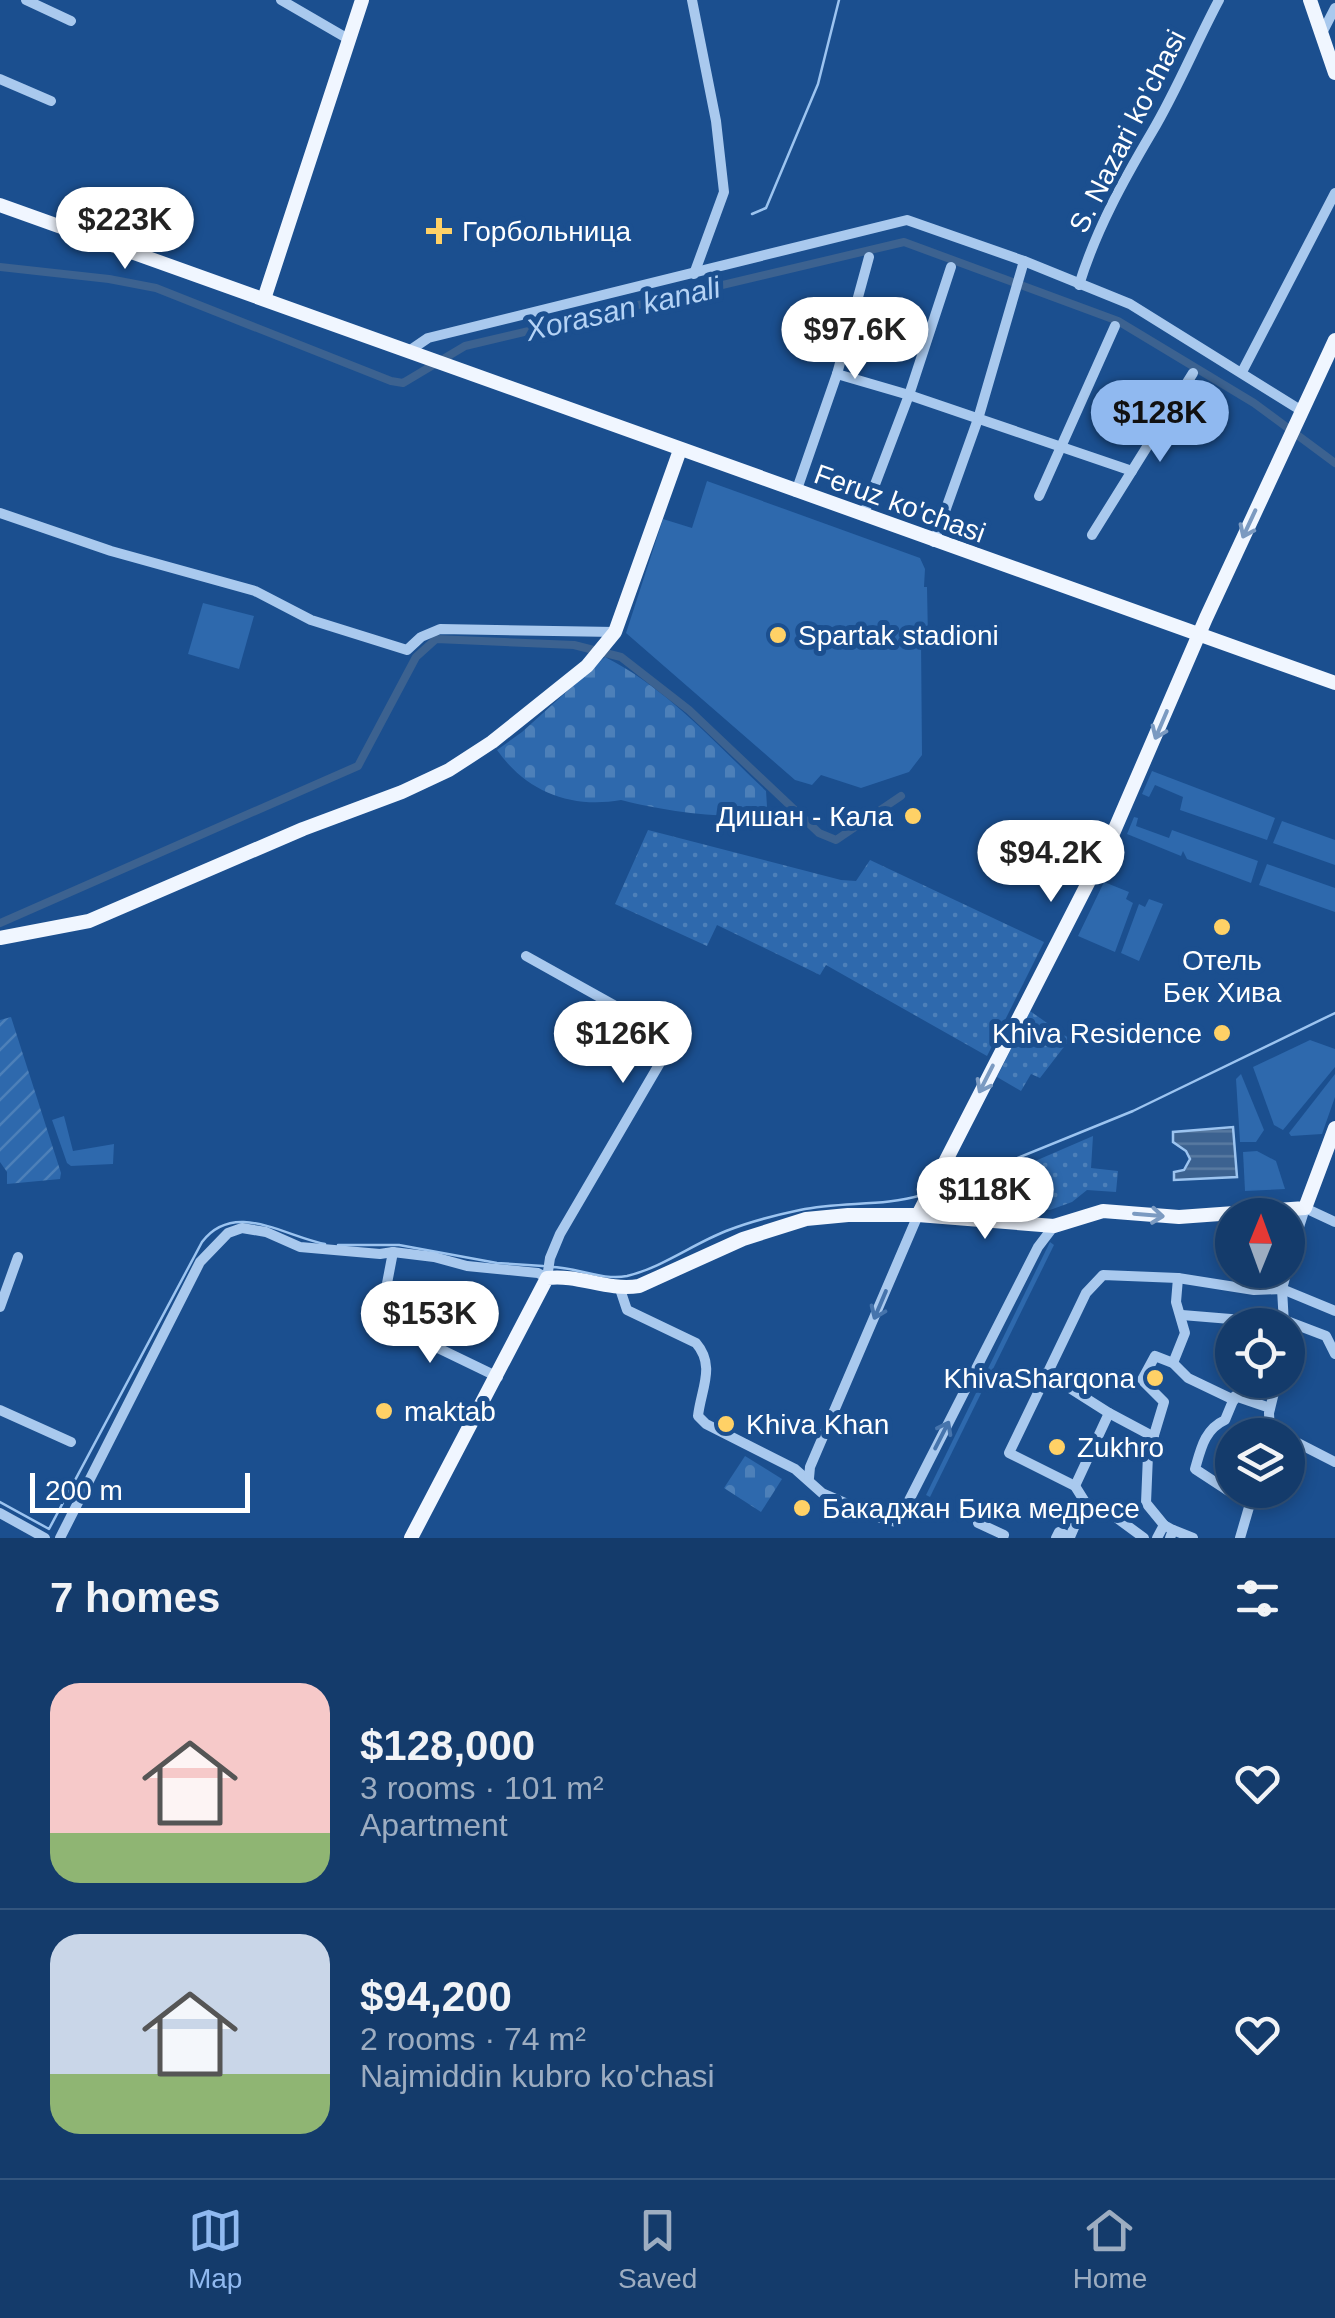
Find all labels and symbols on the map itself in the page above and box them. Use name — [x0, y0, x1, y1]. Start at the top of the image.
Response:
street label: S. Nazari ko'chasi — [1063, 25, 1192, 238]
pin: $223K — [55, 187, 195, 272]
place label: Горбольница — [462, 216, 631, 247]
marker: Горбольница — [426, 218, 452, 244]
water label: Xorasan kanali — [522, 270, 725, 347]
pin: $97.6K — [774, 297, 936, 382]
pin: $128K — [1090, 380, 1230, 465]
street label: Feruz ko'chasi — [810, 458, 990, 549]
one-way arrow — [1239, 508, 1257, 539]
place label: Spartak stadioni — [798, 620, 999, 651]
marker: Spartak stadioni — [767, 624, 789, 646]
one-way arrow — [1151, 709, 1169, 740]
place label: Дишан - Кала — [716, 801, 893, 832]
marker: Дишан - Кала — [902, 805, 924, 827]
pin: $94.2K — [970, 820, 1132, 905]
marker: Отель Бек Хива — [1211, 916, 1233, 938]
place label: Отель Бек Хива — [1163, 945, 1282, 1008]
pin: $126K — [553, 1001, 693, 1086]
place label: Khiva Residence — [992, 1018, 1202, 1049]
marker: Khiva Residence — [1211, 1022, 1233, 1044]
one-way arrow — [976, 1063, 995, 1093]
pin: $118K — [915, 1157, 1055, 1242]
north arrow — [1215, 1198, 1305, 1288]
one-way arrow — [1133, 1206, 1165, 1225]
pin: $153K — [360, 1281, 500, 1366]
one-way arrow — [870, 1289, 888, 1320]
place label: KhivaSharqona — [944, 1363, 1135, 1394]
marker: KhivaSharqona — [1144, 1367, 1166, 1389]
place label: maktab — [404, 1396, 496, 1427]
marker: maktab — [373, 1400, 395, 1422]
place label: Khiva Khan — [746, 1409, 889, 1440]
marker: Khiva Khan — [715, 1413, 737, 1435]
one-way arrow — [933, 1421, 952, 1451]
place label: Zukhro — [1077, 1432, 1164, 1463]
marker: Zukhro — [1046, 1436, 1068, 1458]
scale bar — [30, 1468, 250, 1512]
place label: Бакаджан Бика медресе — [822, 1493, 1140, 1524]
marker: Бакаджан Бика медресе — [791, 1497, 813, 1519]

